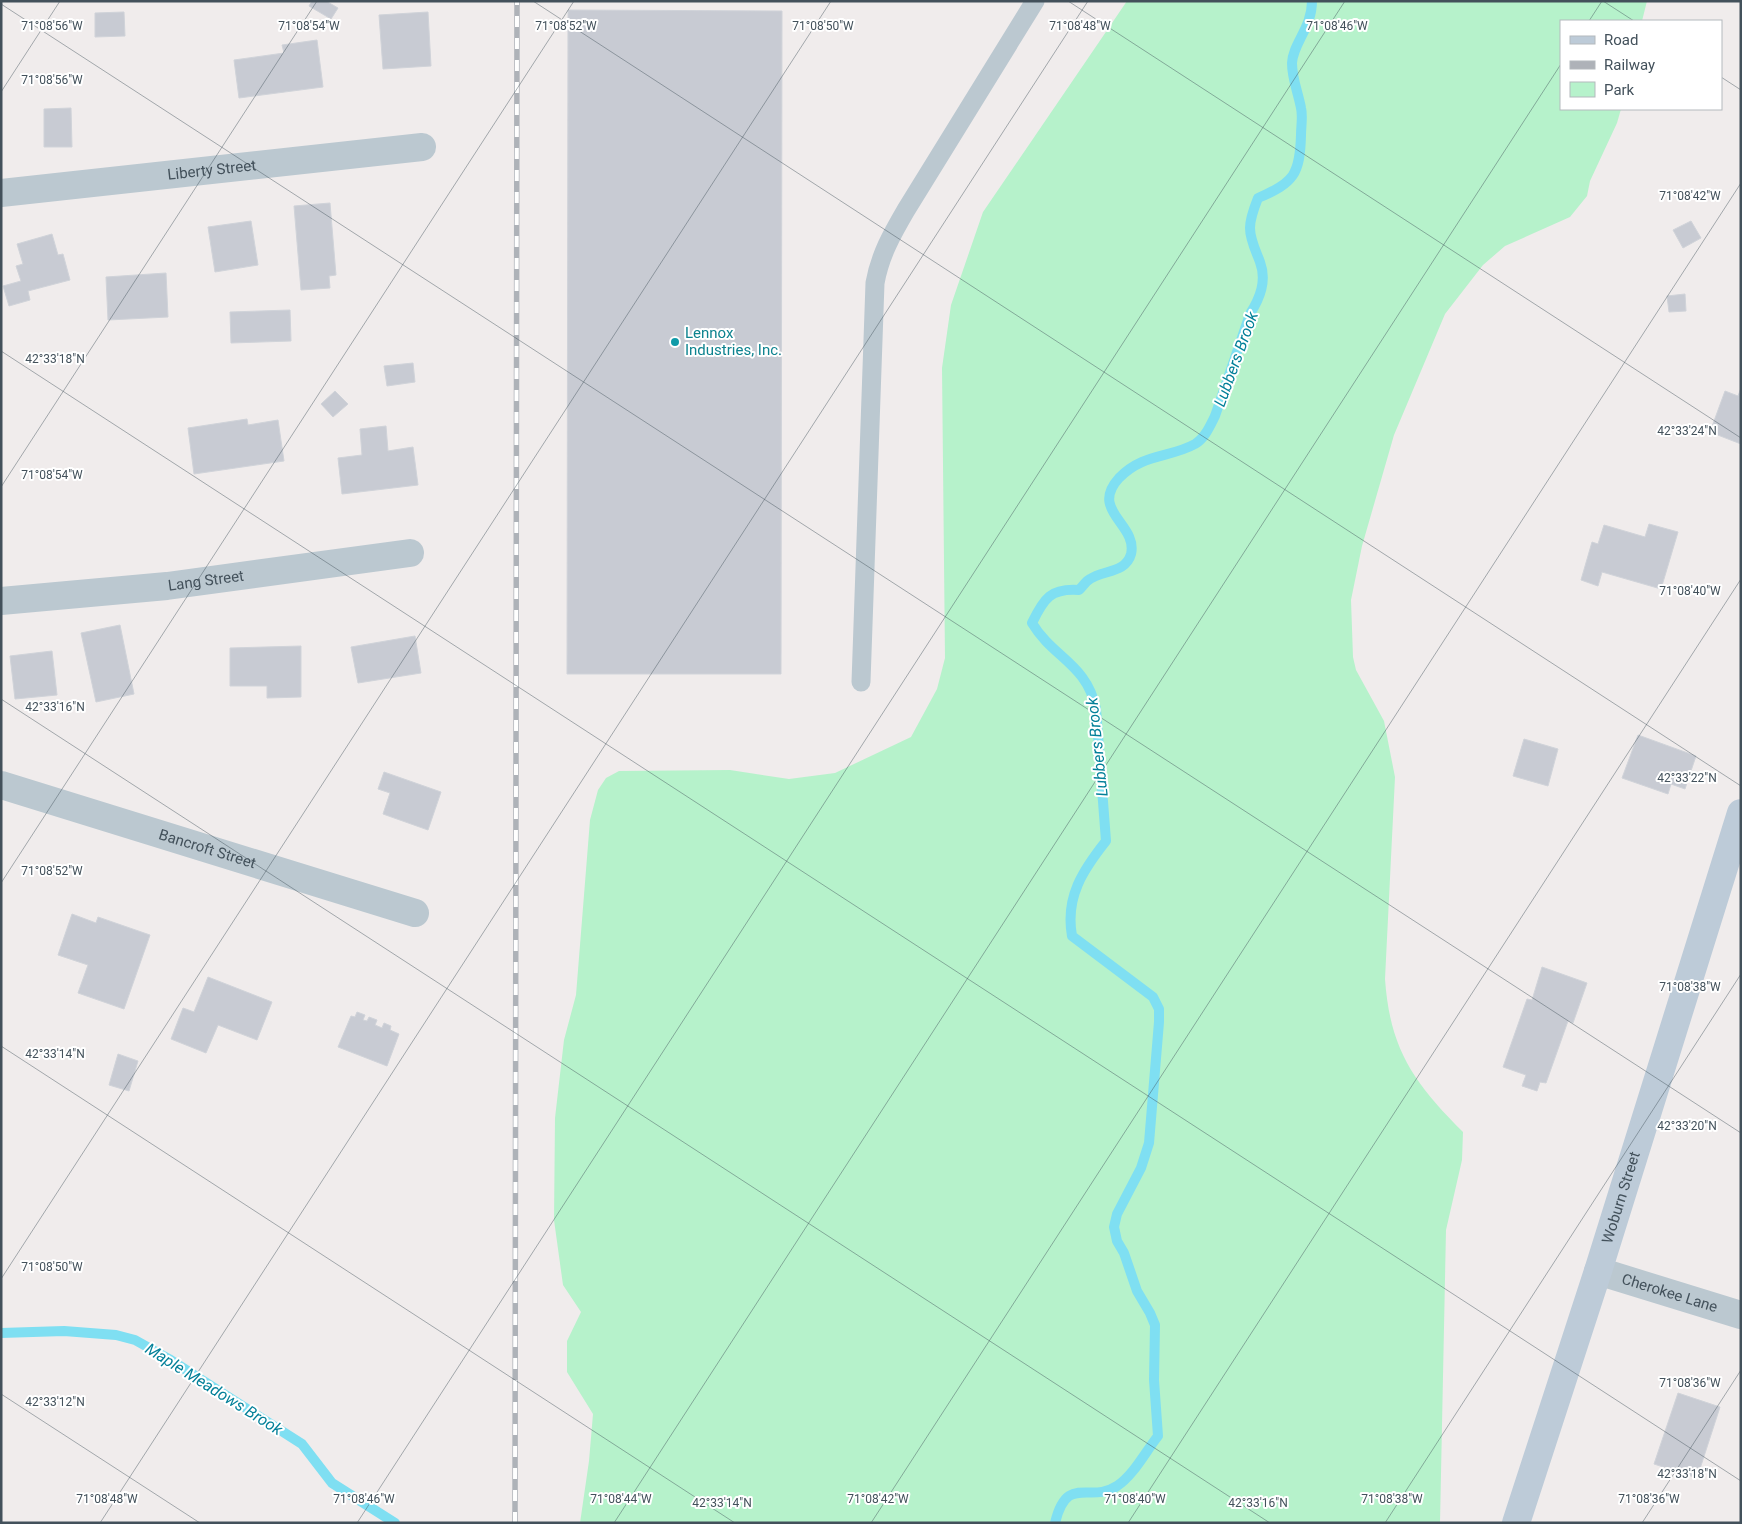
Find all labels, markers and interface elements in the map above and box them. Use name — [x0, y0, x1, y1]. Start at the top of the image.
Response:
text: 71°08'56"W — [21, 19, 83, 33]
text: 71°08'54"W — [278, 19, 340, 33]
text: 71°08'52"W — [535, 19, 597, 33]
text: 71°08'50"W — [792, 19, 854, 33]
text: 71°08'48"W — [1049, 19, 1111, 33]
text: 71°08'46"W — [1306, 19, 1368, 33]
legend — [1560, 20, 1722, 110]
text: Road — [1604, 31, 1638, 49]
text: Railway — [1604, 56, 1655, 74]
text: 71°08'56"W — [21, 73, 83, 87]
text: Park — [1604, 81, 1635, 99]
street label: Liberty Street — [167, 156, 257, 184]
text: 71°08'42"W — [1659, 189, 1721, 203]
water label: Lubbers Brook — [1210, 308, 1262, 409]
place label: Lennox Industries, Inc. — [685, 324, 782, 359]
marker: Lennox Industries, Inc. — [669, 336, 681, 348]
text: 42°33'18"N — [25, 352, 85, 366]
text: 42°33'24"N — [1657, 424, 1717, 438]
text: 71°08'54"W — [21, 468, 83, 482]
street label: Lang Street — [167, 567, 245, 595]
text: 71°08'40"W — [1659, 584, 1721, 598]
water label: Lubbers Brook — [1082, 695, 1112, 798]
text: 42°33'16"N — [25, 700, 85, 714]
text: 42°33'22"N — [1657, 771, 1717, 785]
street label: Bancroft Street — [157, 825, 258, 872]
text: 71°08'52"W — [21, 864, 83, 878]
text: 71°08'38"W — [1659, 980, 1721, 994]
text: 42°33'14"N — [25, 1047, 85, 1061]
text: 42°33'20"N — [1657, 1119, 1717, 1133]
street label: Woburn Street — [1598, 1149, 1644, 1246]
text: 71°08'50"W — [21, 1260, 83, 1274]
street label: Cherokee Lane — [1620, 1270, 1720, 1316]
water label: Maple Meadows Brook — [142, 1339, 287, 1440]
text: 71°08'36"W — [1659, 1376, 1721, 1390]
text: 42°33'12"N — [25, 1395, 85, 1409]
text: 42°33'18"N — [1657, 1467, 1717, 1481]
text: 71°08'48"W — [76, 1492, 138, 1506]
text: 71°08'46"W — [333, 1492, 395, 1506]
text: 71°08'44"W — [590, 1492, 652, 1506]
text: 71°08'42"W — [847, 1492, 909, 1506]
text: 71°08'40"W — [1104, 1492, 1166, 1506]
text: 71°08'38"W — [1361, 1492, 1423, 1506]
text: 71°08'36"W — [1618, 1492, 1680, 1506]
text: 42°33'14"N — [692, 1496, 752, 1510]
text: 42°33'16"N — [1228, 1496, 1288, 1510]

